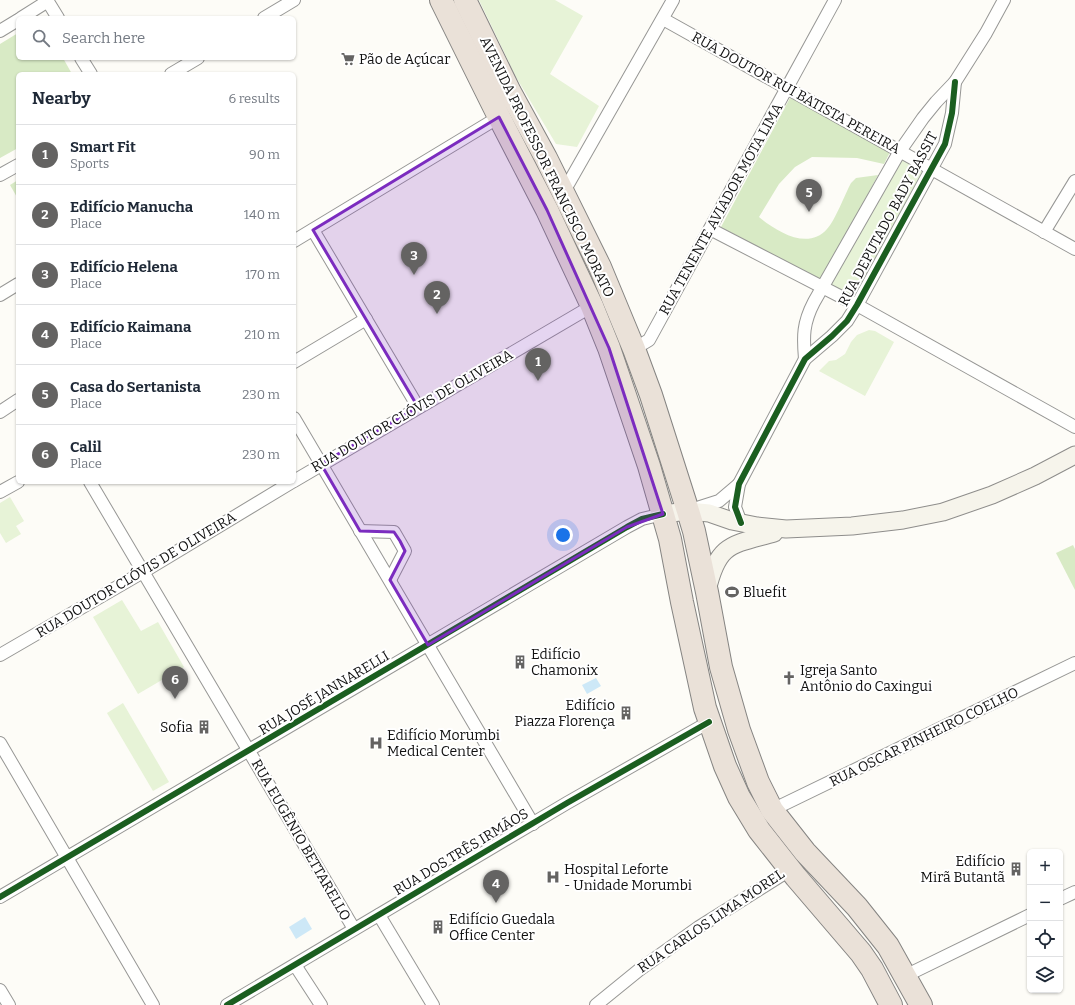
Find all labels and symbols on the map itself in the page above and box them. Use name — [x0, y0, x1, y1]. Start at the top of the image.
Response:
street label: RUA DOUTOR RUI BATISTA PEREIRA — [689, 28, 903, 158]
street label: AVENIDA PROFESSOR FRANCISCO MORATO — [476, 34, 618, 300]
supermarket icon: Pão de Açúcar — [340, 51, 356, 67]
place label: Pão de Açúcar — [359, 51, 450, 68]
street label: RUA TENENTE AVIADOR MOTA LIMA — [656, 100, 787, 318]
street label: RUA DEPUTADO BADY BASSIT — [835, 129, 941, 309]
pin: 5 — [796, 179, 822, 212]
pin: 3 — [401, 242, 427, 275]
pin: 2 — [424, 281, 450, 314]
street label: RUA DOUTOR CLÓVIS DE OLIVEIRA — [308, 345, 516, 476]
pin: 1 — [525, 348, 551, 381]
street label: RUA DOUTOR CLÓVIS DE OLIVEIRA — [33, 508, 239, 642]
your location — [553, 525, 573, 545]
sports icon: Bluefit — [724, 584, 740, 600]
place label: Bluefit — [743, 584, 786, 601]
street label: RUA JOSÉ JANNARELLI — [255, 646, 392, 739]
place label: Edifício Chamonix — [531, 646, 598, 679]
building icon: Edifício Chamonix — [512, 654, 528, 670]
place label: Igreja Santo Antônio do Caxingui — [800, 662, 932, 695]
pin: 6 — [162, 666, 188, 699]
church icon: Igreja Santo Antônio do Caxingui — [781, 670, 797, 686]
street label: RUA OSCAR PINHEIRO COELHO — [827, 684, 1021, 790]
place label: Edifício Piazza Florença — [514, 697, 615, 730]
building icon: Edifício Piazza Florença — [618, 705, 634, 721]
place label: Sofia — [160, 719, 193, 736]
building icon: Sofia — [196, 719, 212, 735]
place label: Edifício Morumbi Medical Center — [387, 727, 500, 760]
hospital icon: Edifício Morumbi Medical Center — [368, 735, 384, 751]
street label: RUA EUGÊNIO BETTARELLO — [248, 756, 355, 924]
street label: RUA DOS TRÊS IRMÃOS — [390, 804, 532, 899]
place label: Edifício Mirã Butantã — [921, 853, 1005, 886]
place label: Hospital Leforte - Unidade Morumbi — [564, 861, 692, 894]
building icon: Edifício Mirã Butantã — [1008, 861, 1024, 877]
street label: RUA CARLOS LIMA MOREL — [634, 865, 788, 977]
hospital icon: Hospital Leforte - Unidade Morumbi — [545, 869, 561, 885]
pin: 4 — [483, 870, 509, 903]
place label: Edifício Guedala Office Center — [449, 911, 555, 944]
building icon: Edifício Guedala Office Center — [430, 919, 446, 935]

